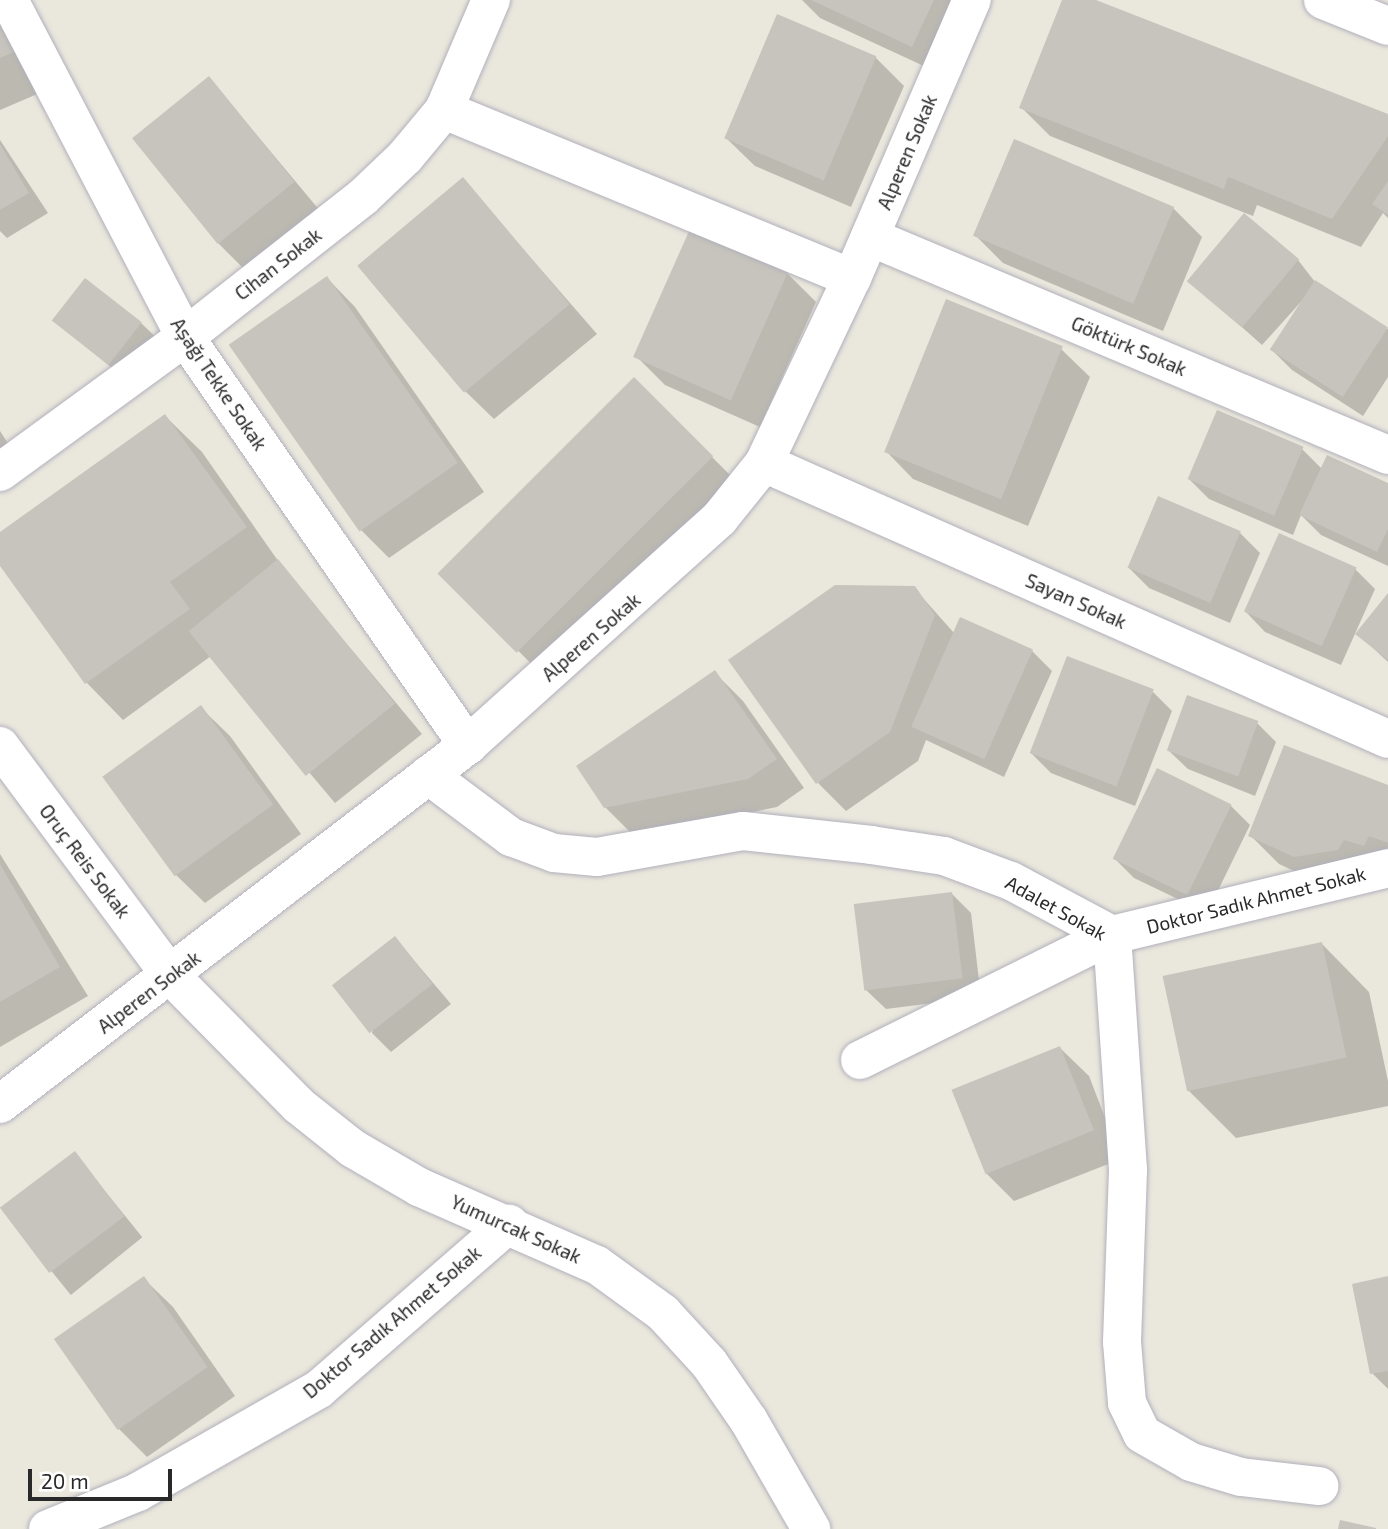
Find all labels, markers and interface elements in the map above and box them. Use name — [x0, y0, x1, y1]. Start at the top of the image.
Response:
street label: Alperen Sokak — [873, 91, 941, 213]
street label: Cihan Sokak — [230, 223, 326, 305]
street label: Göktürk Sokak — [1068, 311, 1190, 381]
street label: Aşağı Tekke Sokak — [166, 313, 272, 455]
street label: Sayan Sokak — [1022, 569, 1130, 633]
street label: Alperen Sokak — [537, 588, 645, 686]
street label: Oruç Reis Sokak — [35, 800, 135, 922]
street label: Doktor Sadık Ahmet Sokak — [1144, 862, 1368, 938]
street label: Adalet Sokak — [1002, 871, 1110, 945]
street label: Alperen Sokak — [93, 946, 205, 1038]
street label: Yumurcak Sokak — [447, 1190, 585, 1268]
street label: Doktor Sadık Ahmet Sokak — [298, 1241, 486, 1403]
scale bar — [32, 1456, 175, 1500]
text: 20 m — [41, 1468, 89, 1493]

